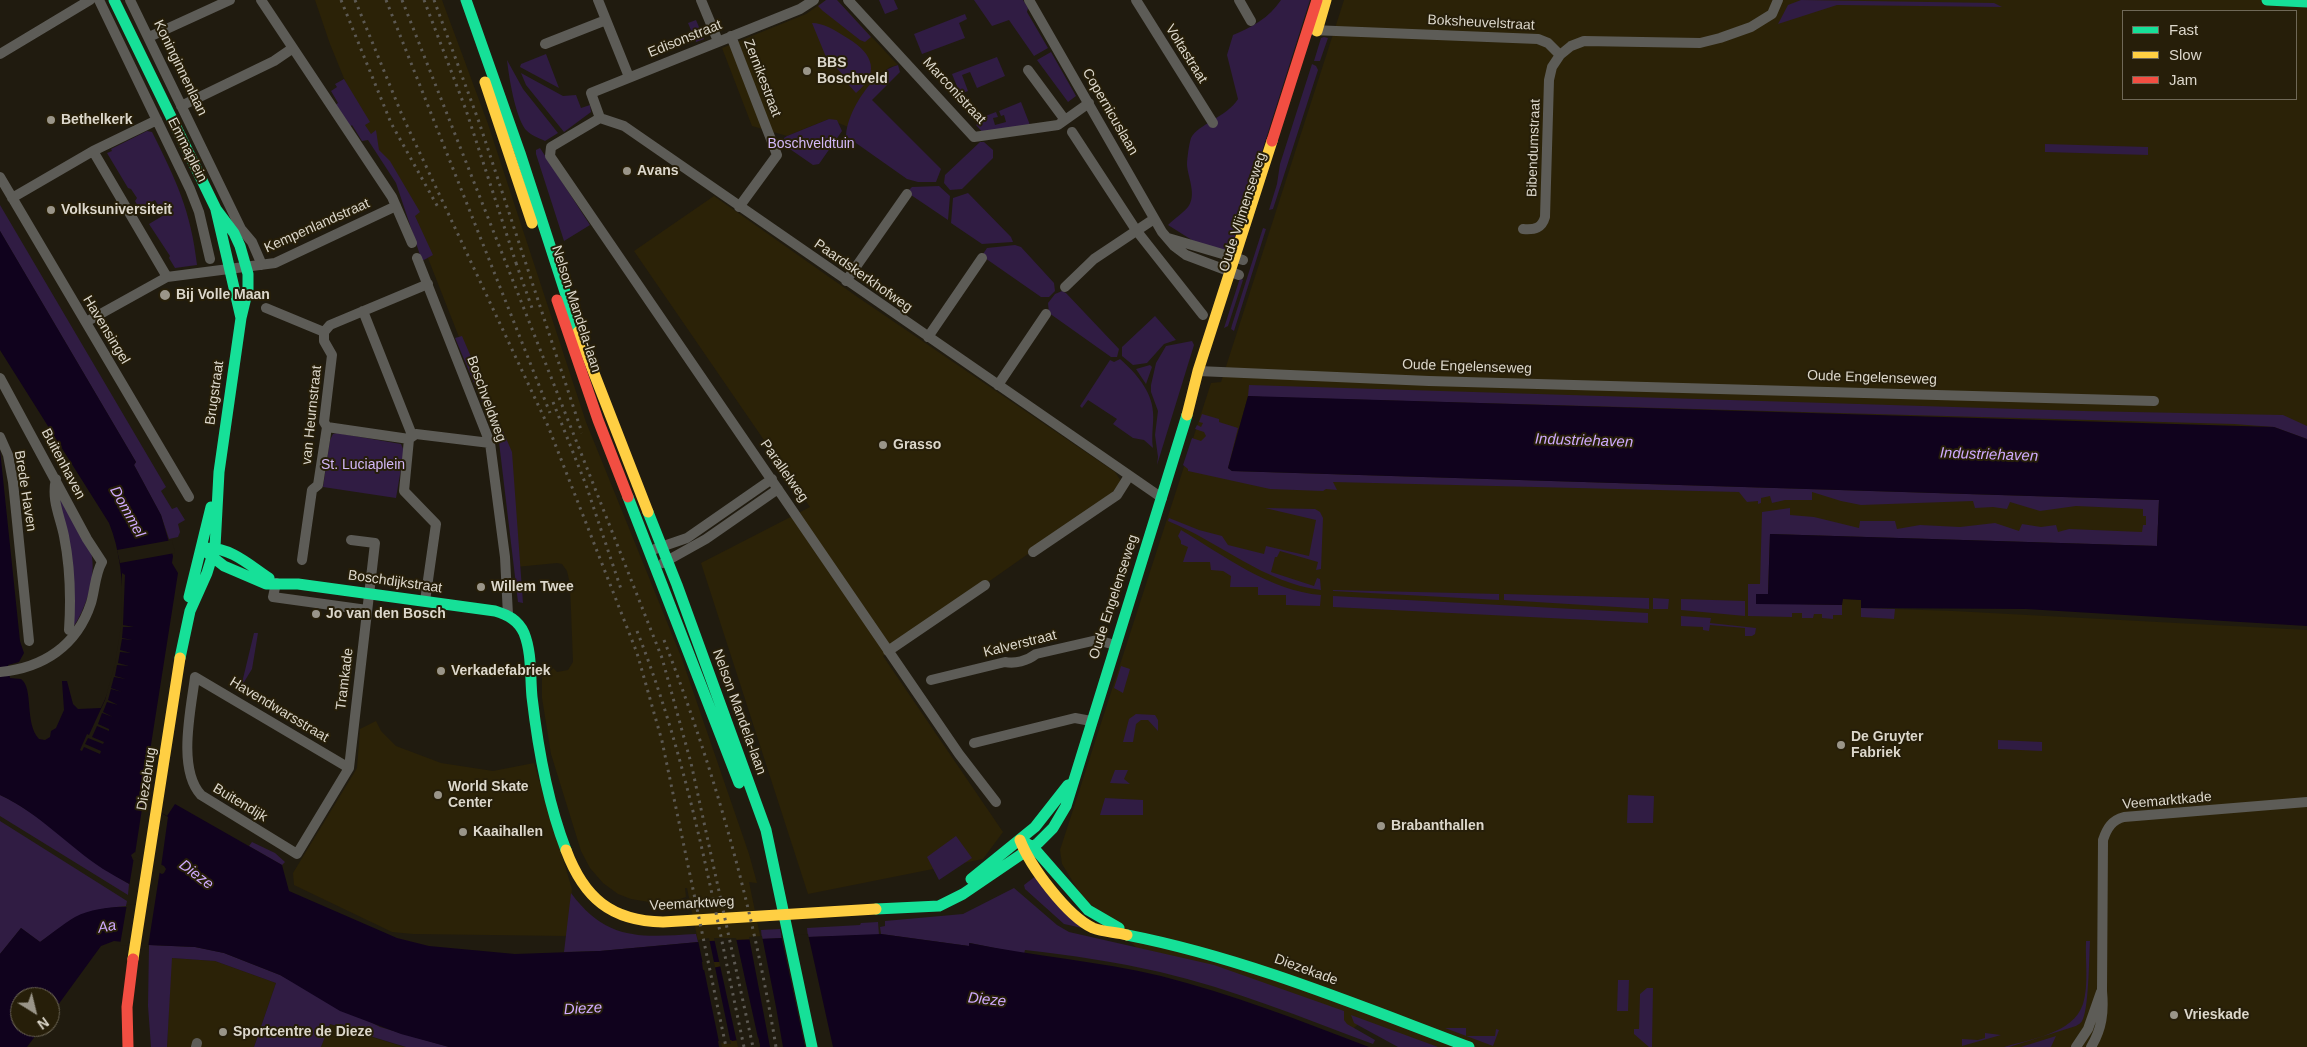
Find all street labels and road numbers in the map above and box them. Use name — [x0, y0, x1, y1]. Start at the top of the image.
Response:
street label: Boksheuvelstraat — [1427, 12, 1535, 34]
street label: Koninginnenlaan — [150, 17, 210, 119]
street label: Edisonstraat — [646, 17, 724, 61]
street label: Voltastraat — [1161, 21, 1211, 87]
street label: Zernikestraat — [740, 37, 784, 119]
street label: Marconistraat — [919, 54, 989, 128]
street label: Copernicuslaan — [1078, 66, 1142, 158]
street label: Bibendumstraat — [1524, 99, 1544, 197]
street label: Emmaplein — [164, 115, 210, 185]
street label: Oude Vlijmenseweg — [1216, 150, 1270, 274]
street label: Kempenlandstraat — [262, 195, 372, 257]
street label: Paardskerkhofweg — [811, 236, 915, 316]
street label: Nelson Mandela-laan — [548, 243, 604, 375]
street label: Havensingel — [79, 293, 133, 367]
street label: Boschveldweg — [463, 354, 509, 444]
street label: Oude Engelenseweg — [1402, 356, 1532, 378]
street label: Brugstraat — [202, 360, 228, 426]
street label: van Heurnstraat — [298, 365, 326, 465]
street label: Oude Engelenseweg — [1807, 367, 1937, 389]
street label: Buitenhaven — [37, 426, 89, 502]
street label: Parallelweg — [756, 437, 812, 505]
street label: Brede Haven — [10, 449, 40, 533]
street label: Oude Engelenseweg — [1086, 533, 1142, 661]
street label: Boschdijkstraat — [347, 567, 443, 597]
street label: Kalverstraat — [982, 627, 1058, 661]
street label: Tramkade — [333, 647, 357, 711]
street label: Nelson Mandela-laan — [708, 647, 770, 777]
street label: Havendwarsstraat — [226, 674, 332, 746]
street label: Diezebrug — [134, 746, 160, 812]
street label: Buitendijk — [210, 780, 270, 826]
street label: Veemarktkade — [2122, 789, 2212, 813]
street label: Veemarktweg — [649, 893, 735, 915]
street label: Diezekade — [1272, 951, 1340, 989]

